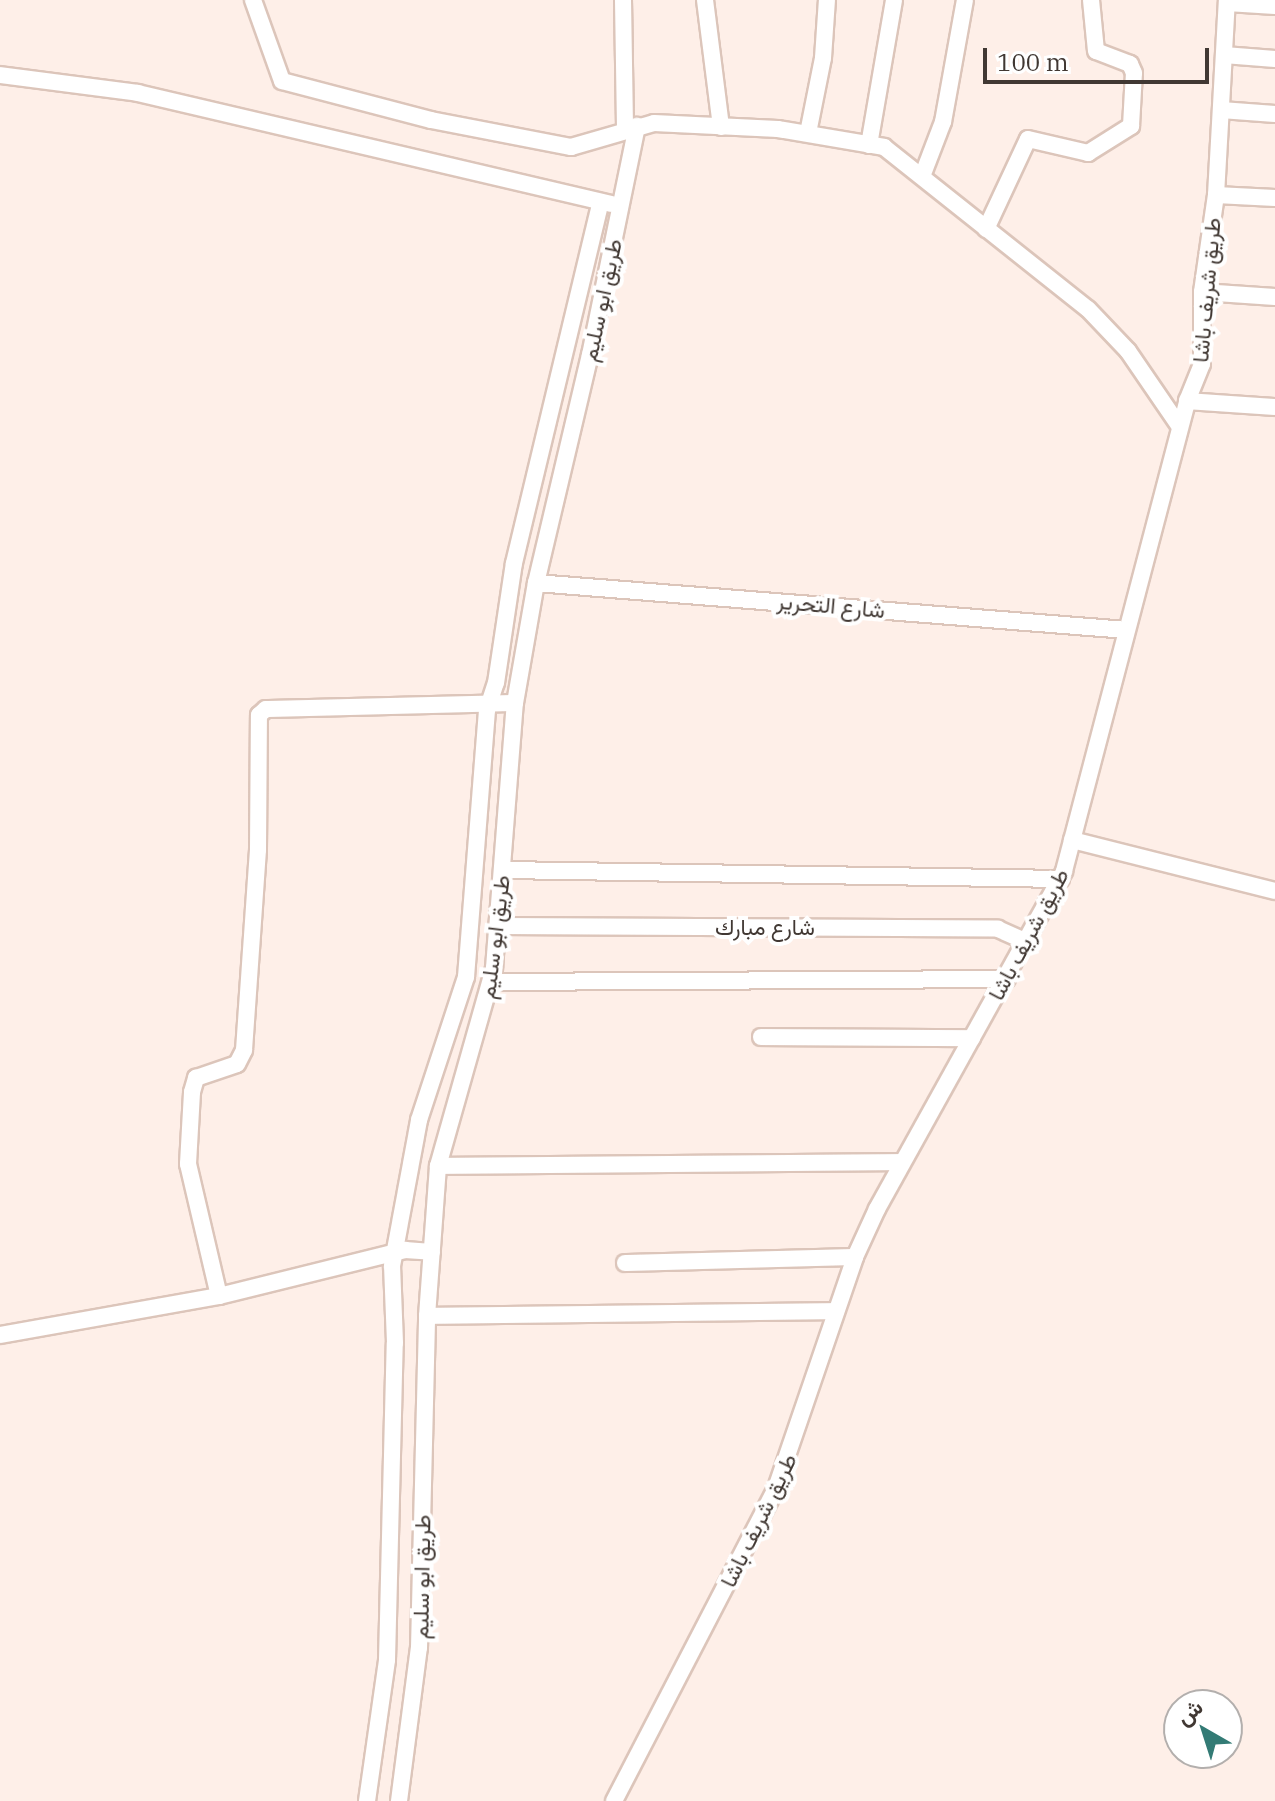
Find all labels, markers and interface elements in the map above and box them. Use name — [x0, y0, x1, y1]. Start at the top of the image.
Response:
scale bar — [987, 32, 1213, 82]
text: 100 m — [997, 46, 1069, 78]
street label: طريق شريف باشا — [1187, 216, 1225, 364]
street label: طريق ابو سليم — [575, 236, 627, 364]
street label: شارع التحرير — [776, 587, 886, 623]
street label: طريق شريف باشا — [982, 864, 1074, 1004]
street label: طريق ابو سليم — [473, 874, 515, 1000]
street label: شارع مبارك — [715, 914, 815, 940]
street label: طريق شريف باشا — [714, 1449, 802, 1591]
street label: طريق ابو سليم — [407, 1515, 435, 1639]
north arrow — [1163, 1689, 1243, 1769]
text: ش — [1169, 1692, 1208, 1731]

